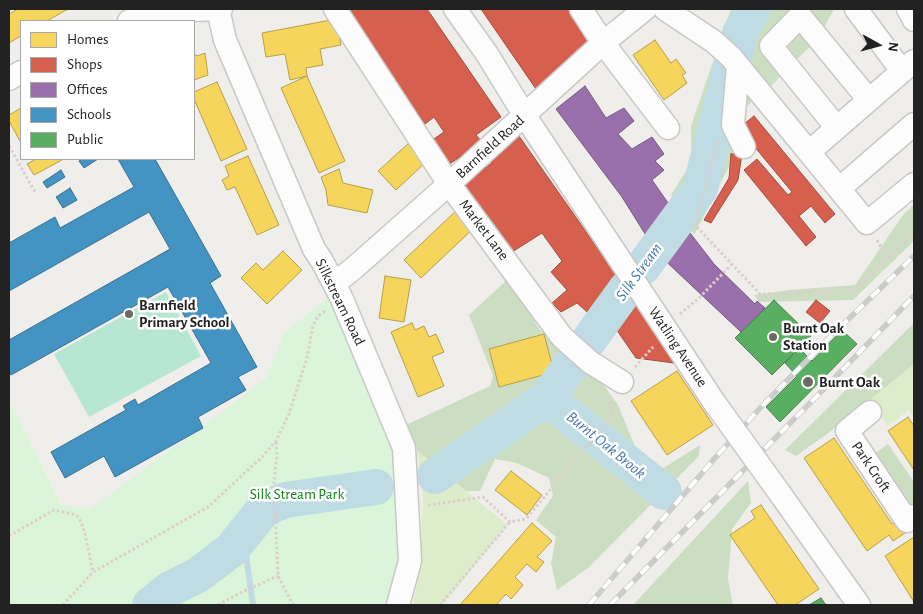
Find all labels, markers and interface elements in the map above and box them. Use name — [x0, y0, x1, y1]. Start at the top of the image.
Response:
legend — [20, 20, 195, 160]
north arrow — [853, 20, 903, 70]
text: Homes — [67, 32, 109, 47]
text: N — [885, 41, 900, 53]
text: Shops — [67, 57, 102, 72]
text: Offices — [67, 82, 108, 97]
text: Schools — [67, 107, 111, 122]
street label: Barnfield Road — [452, 111, 528, 183]
text: Public — [67, 132, 103, 147]
street label: Market Lane — [455, 196, 513, 264]
water label: Silk Stream — [612, 239, 666, 305]
street label: Silkstream Road — [311, 256, 369, 348]
place label: Barnfield Primary School — [139, 296, 230, 331]
street label: Watling Avenue — [645, 303, 711, 391]
marker: Barnfield Primary School — [123, 308, 135, 320]
place label: Burnt Oak Station — [783, 319, 844, 354]
marker: Burnt Oak Station — [767, 331, 779, 343]
place label: Burnt Oak — [819, 373, 880, 391]
marker: Burnt Oak — [801, 375, 815, 389]
water label: Burnt Oak Brook — [563, 407, 649, 483]
street label: Park Croft — [848, 438, 894, 496]
park label: Silk Stream Park — [250, 485, 344, 503]

